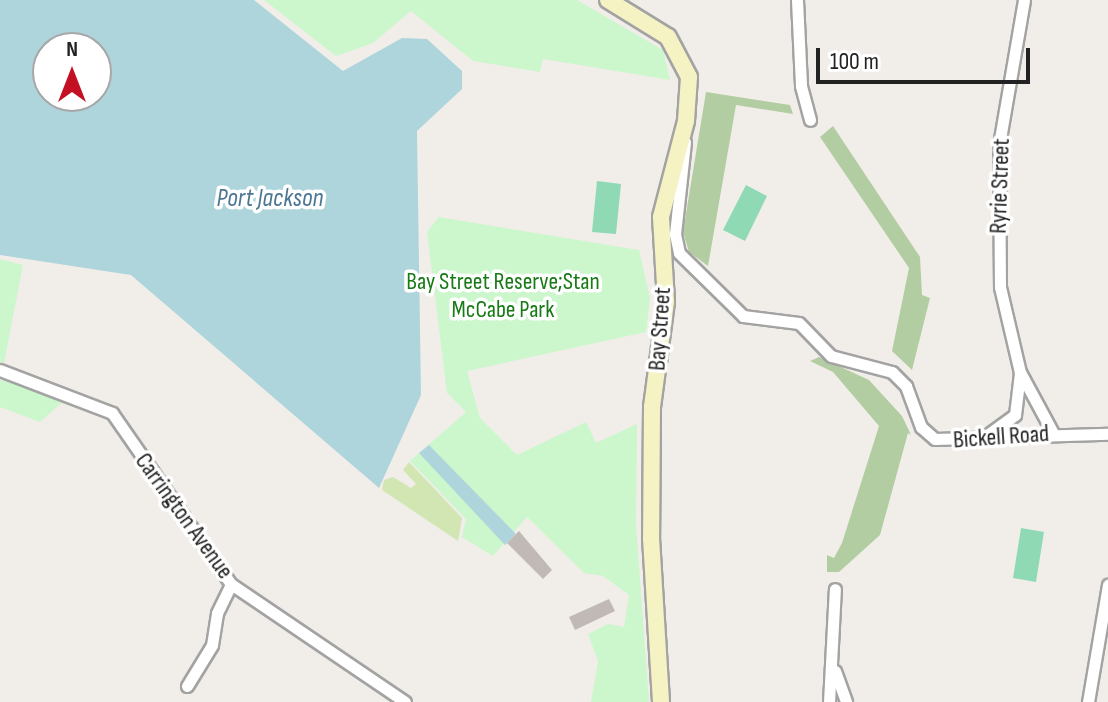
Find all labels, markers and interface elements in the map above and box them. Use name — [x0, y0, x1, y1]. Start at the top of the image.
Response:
north arrow — [32, 32, 112, 112]
scale bar — [820, 32, 1034, 82]
text: N — [66, 36, 78, 63]
text: 100 m — [830, 47, 879, 76]
street label: Ryrie Street — [984, 138, 1016, 234]
water label: Port Jackson — [217, 183, 323, 215]
park label: Bay Street Reserve;Stan McCabe Park — [406, 268, 600, 324]
street label: Bay Street — [643, 286, 677, 372]
street label: Bickell Road — [952, 419, 1050, 455]
street label: Carrington Avenue — [129, 448, 239, 584]

